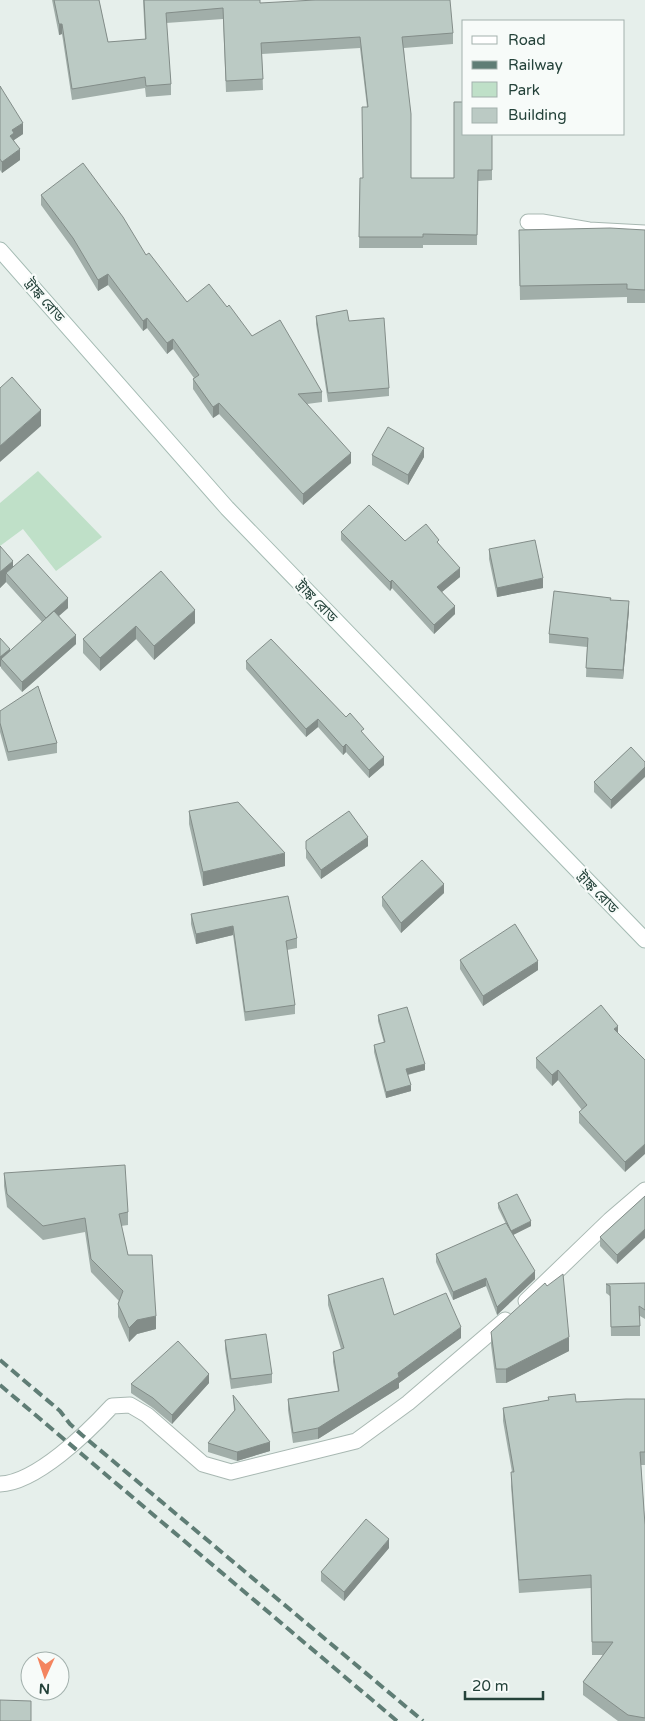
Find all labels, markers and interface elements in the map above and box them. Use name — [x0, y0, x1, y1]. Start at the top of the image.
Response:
legend — [462, 20, 625, 135]
text: Road — [508, 31, 546, 49]
text: Railway — [508, 56, 563, 74]
text: Park — [508, 81, 540, 99]
text: Building — [508, 106, 567, 124]
street label: ট্রাঙ্ক রোড — [21, 274, 69, 326]
street label: ট্রাঙ্ক রোড — [292, 576, 341, 627]
street label: ট্রাঙ্ক রোড — [573, 867, 622, 918]
north arrow — [20, 1651, 70, 1701]
scale bar — [465, 1668, 542, 1700]
text: 20 m — [472, 1677, 509, 1695]
text: N — [38, 1680, 50, 1697]

